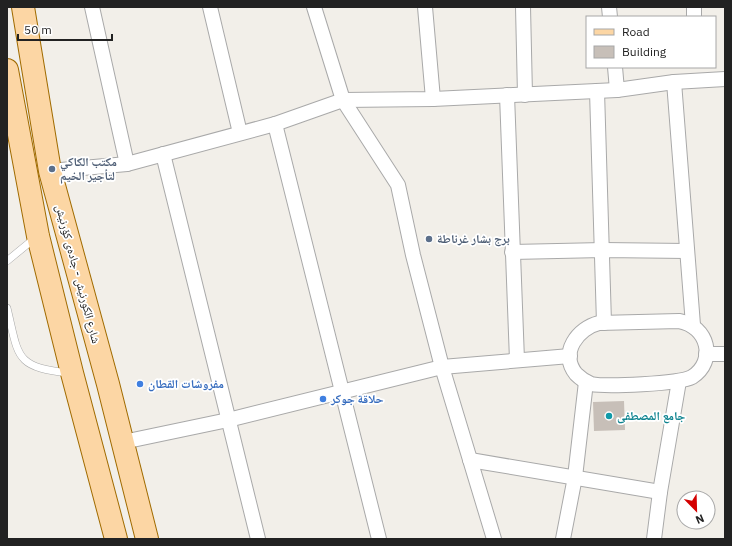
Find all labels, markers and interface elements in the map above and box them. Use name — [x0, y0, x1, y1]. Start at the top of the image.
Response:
scale bar — [18, 16, 112, 42]
legend — [586, 16, 716, 68]
text: 50 m — [24, 22, 52, 37]
text: Road — [622, 24, 650, 39]
text: Building — [622, 44, 667, 59]
place label: مكتب الكاكي لتأجير الخيم — [60, 154, 117, 184]
marker: مكتب الكاكي لتأجير الخيم — [47, 164, 57, 174]
street label: شارع الكورنيش - جادەی کۆرنیش — [52, 203, 104, 345]
place label: برج بشار غرناطة — [437, 231, 510, 247]
marker: برج بشار غرناطة — [424, 234, 434, 244]
place label: مفروشات القطان — [148, 376, 224, 392]
marker: مفروشات القطان — [135, 379, 145, 389]
place label: حلاقة جوكر — [330, 391, 384, 406]
marker: حلاقة جوكر — [318, 394, 328, 404]
place label: جامع المصطفى — [617, 408, 686, 424]
marker: جامع المصطفى — [604, 411, 614, 421]
north arrow — [676, 490, 716, 530]
text: N — [693, 511, 706, 527]

